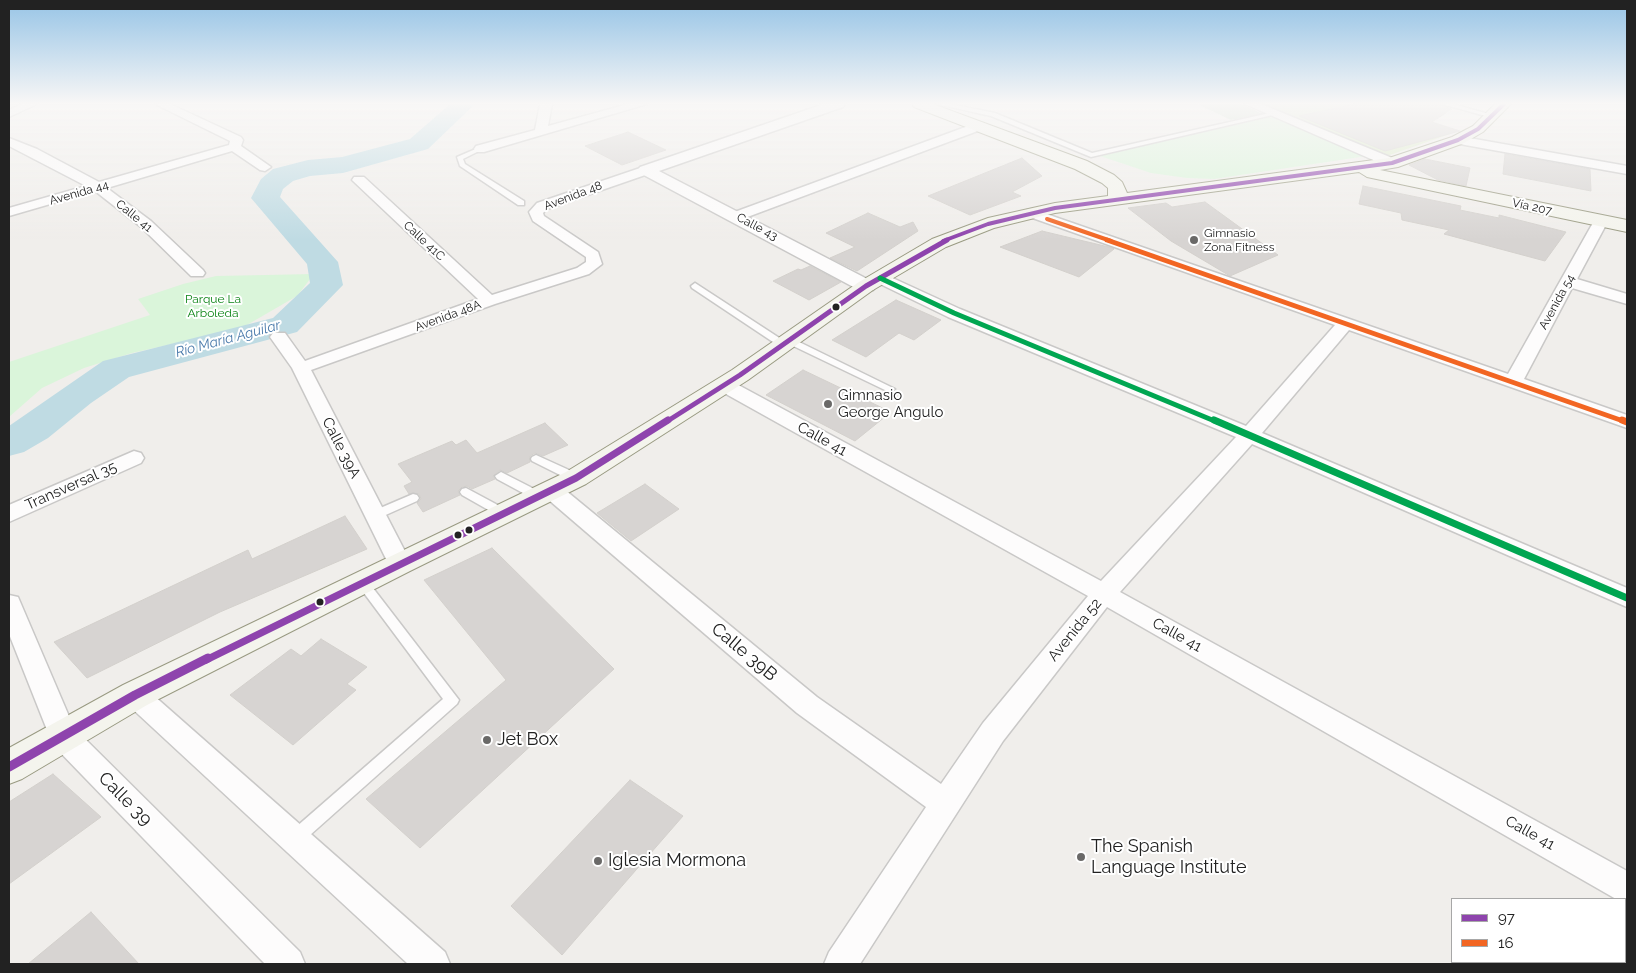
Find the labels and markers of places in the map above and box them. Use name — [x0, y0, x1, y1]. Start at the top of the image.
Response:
place label: Gimnasio Zona Fitness — [1204, 226, 1274, 254]
marker: Gimnasio Zona Fitness — [1188, 234, 1200, 246]
unlabelled marker — [831, 302, 841, 312]
place label: Gimnasio George Angulo — [838, 386, 943, 421]
marker: Gimnasio George Angulo — [822, 398, 834, 410]
unlabelled marker — [464, 525, 474, 535]
unlabelled marker — [453, 530, 463, 540]
unlabelled marker — [315, 597, 325, 607]
place label: Jet Box — [497, 729, 558, 751]
marker: Jet Box — [481, 734, 493, 746]
place label: The Spanish Language Institute — [1091, 836, 1246, 879]
place label: Iglesia Mormona — [608, 850, 746, 872]
marker: The Spanish Language Institute — [1075, 851, 1087, 863]
marker: Iglesia Mormona — [592, 855, 604, 867]

